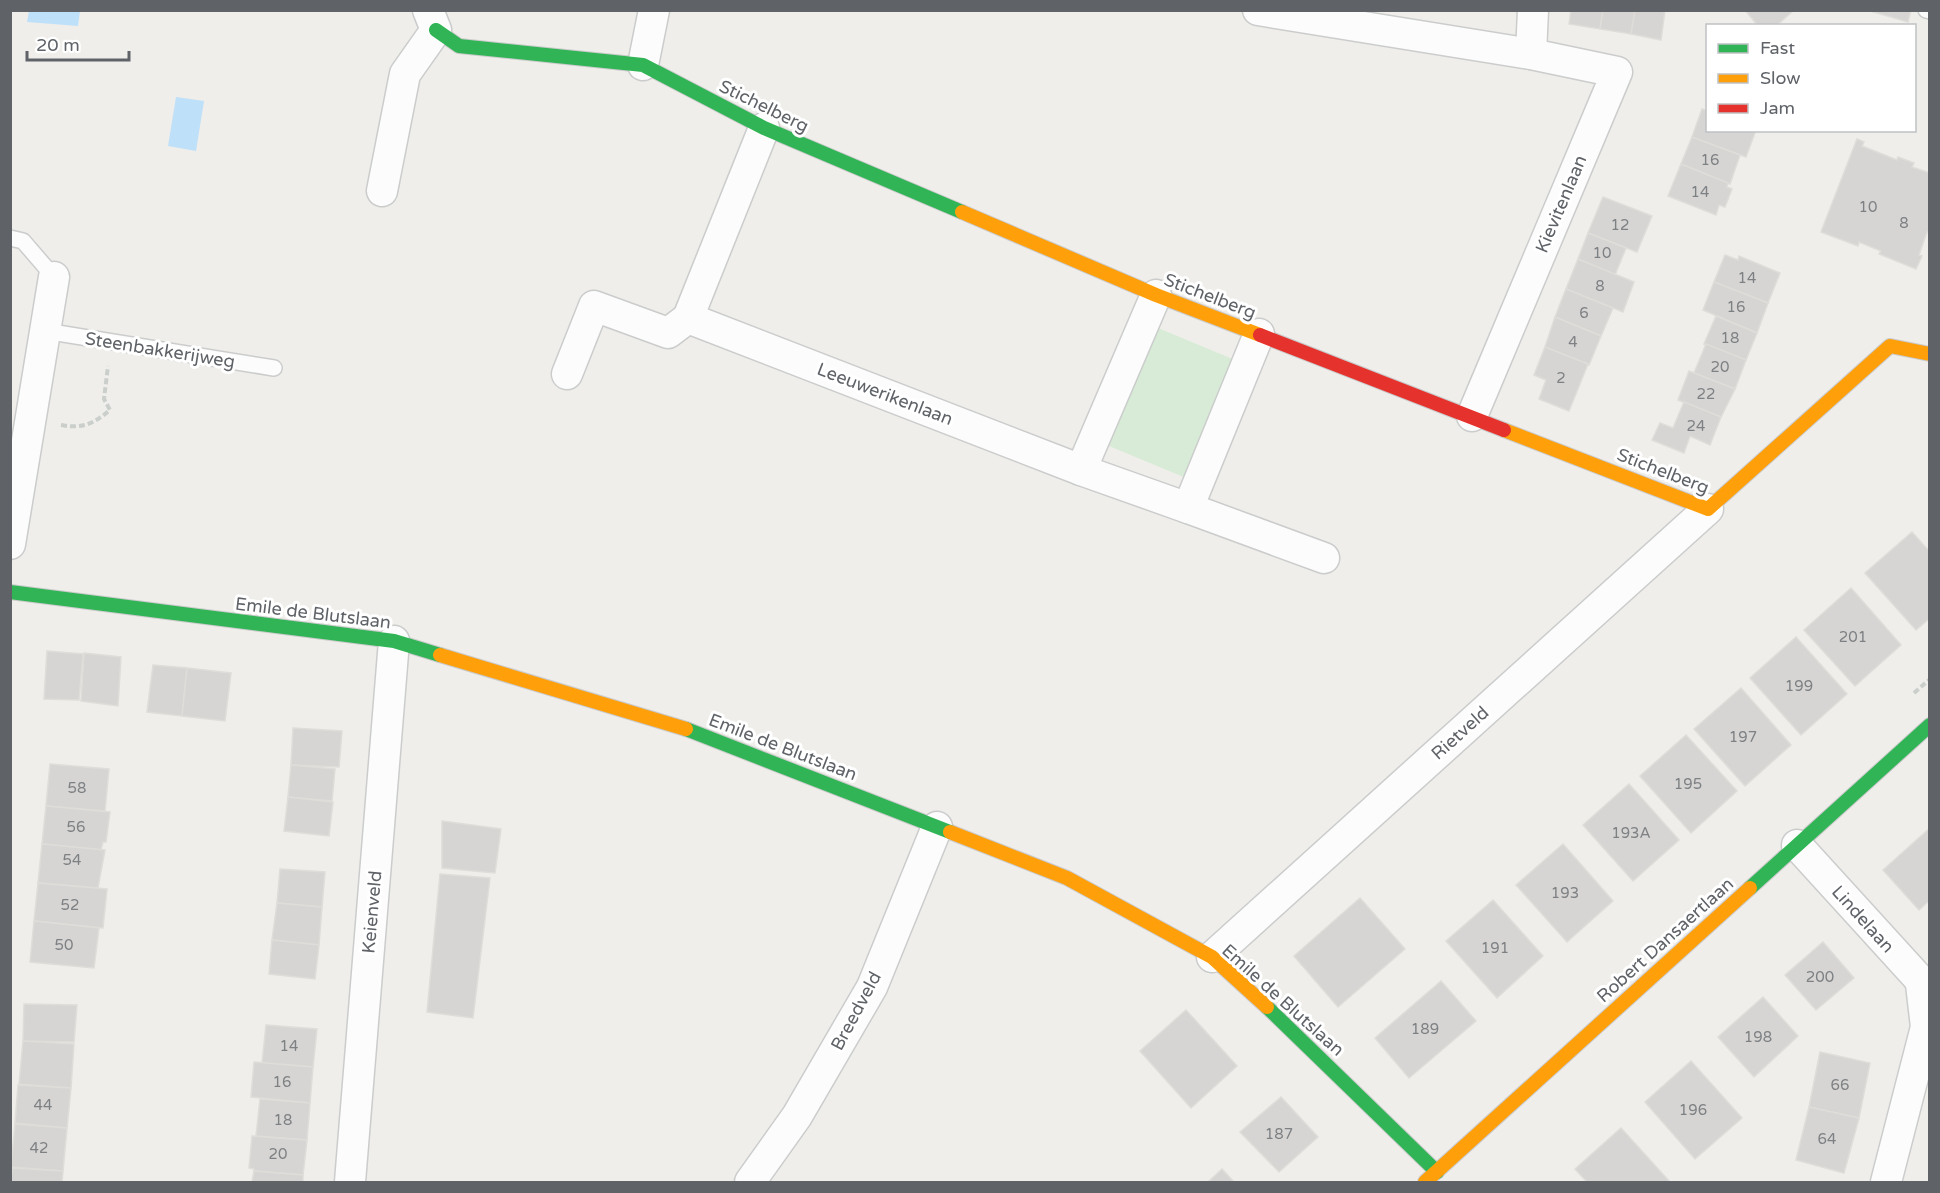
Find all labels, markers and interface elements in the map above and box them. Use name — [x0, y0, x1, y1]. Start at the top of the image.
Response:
scale bar — [27, 24, 129, 62]
legend — [1706, 24, 1916, 132]
text: 20 m — [36, 34, 80, 56]
text: Fast — [1760, 37, 1795, 59]
text: Slow — [1760, 67, 1801, 89]
street label: Stichelberg — [716, 75, 812, 137]
text: Jam — [1760, 97, 1795, 119]
house number: 16 — [1701, 151, 1719, 169]
street label: Kievitenlaan — [1531, 152, 1591, 256]
house number: 14 — [1691, 183, 1709, 201]
house number: 10 — [1859, 198, 1877, 216]
house number: 8 — [1899, 214, 1909, 232]
house number: 12 — [1611, 216, 1629, 234]
house number: 10 — [1593, 244, 1611, 262]
street label: Stichelberg — [1161, 268, 1259, 324]
house number: 14 — [1738, 269, 1756, 287]
house number: 8 — [1595, 277, 1605, 295]
house number: 16 — [1727, 298, 1745, 316]
house number: 6 — [1579, 304, 1589, 322]
street label: Steenbakkerijweg — [83, 327, 237, 373]
house number: 18 — [1721, 329, 1739, 347]
house number: 4 — [1568, 333, 1578, 351]
street label: Leeuwerikenlaan — [814, 358, 956, 430]
house number: 20 — [1711, 358, 1729, 376]
house number: 2 — [1556, 369, 1566, 387]
house number: 22 — [1697, 385, 1715, 403]
house number: 24 — [1687, 417, 1705, 435]
street label: Stichelberg — [1614, 443, 1712, 499]
street label: Emile de Blutslaan — [234, 593, 392, 633]
house number: 201 — [1839, 628, 1867, 646]
house number: 199 — [1785, 677, 1813, 695]
street label: Rietveld — [1427, 701, 1493, 765]
street label: Emile de Blutslaan — [706, 709, 860, 785]
house number: 197 — [1729, 728, 1757, 746]
house number: 195 — [1674, 775, 1702, 793]
house number: 58 — [68, 779, 86, 797]
house number: 56 — [67, 818, 85, 836]
house number: 193A — [1611, 824, 1651, 842]
house number: 54 — [63, 851, 81, 869]
street label: Keienveld — [357, 870, 387, 954]
street label: Robert Dansaertlaan — [1592, 873, 1738, 1007]
street label: Lindelaan — [1827, 881, 1899, 957]
house number: 193 — [1551, 884, 1579, 902]
house number: 52 — [61, 896, 79, 914]
house number: 50 — [55, 936, 73, 954]
street label: Emile de Blutslaan — [1217, 939, 1349, 1061]
house number: 191 — [1481, 939, 1509, 957]
street label: Breedveld — [826, 968, 886, 1054]
house number: 200 — [1806, 968, 1834, 986]
house number: 189 — [1411, 1020, 1439, 1038]
house number: 198 — [1744, 1028, 1772, 1046]
house number: 14 — [280, 1037, 298, 1055]
house number: 16 — [273, 1073, 291, 1091]
house number: 66 — [1831, 1076, 1849, 1094]
house number: 44 — [34, 1096, 52, 1114]
house number: 196 — [1679, 1101, 1707, 1119]
house number: 18 — [274, 1111, 292, 1129]
house number: 187 — [1265, 1125, 1293, 1143]
house number: 64 — [1818, 1130, 1836, 1148]
house number: 42 — [30, 1139, 48, 1157]
house number: 20 — [269, 1145, 287, 1163]

